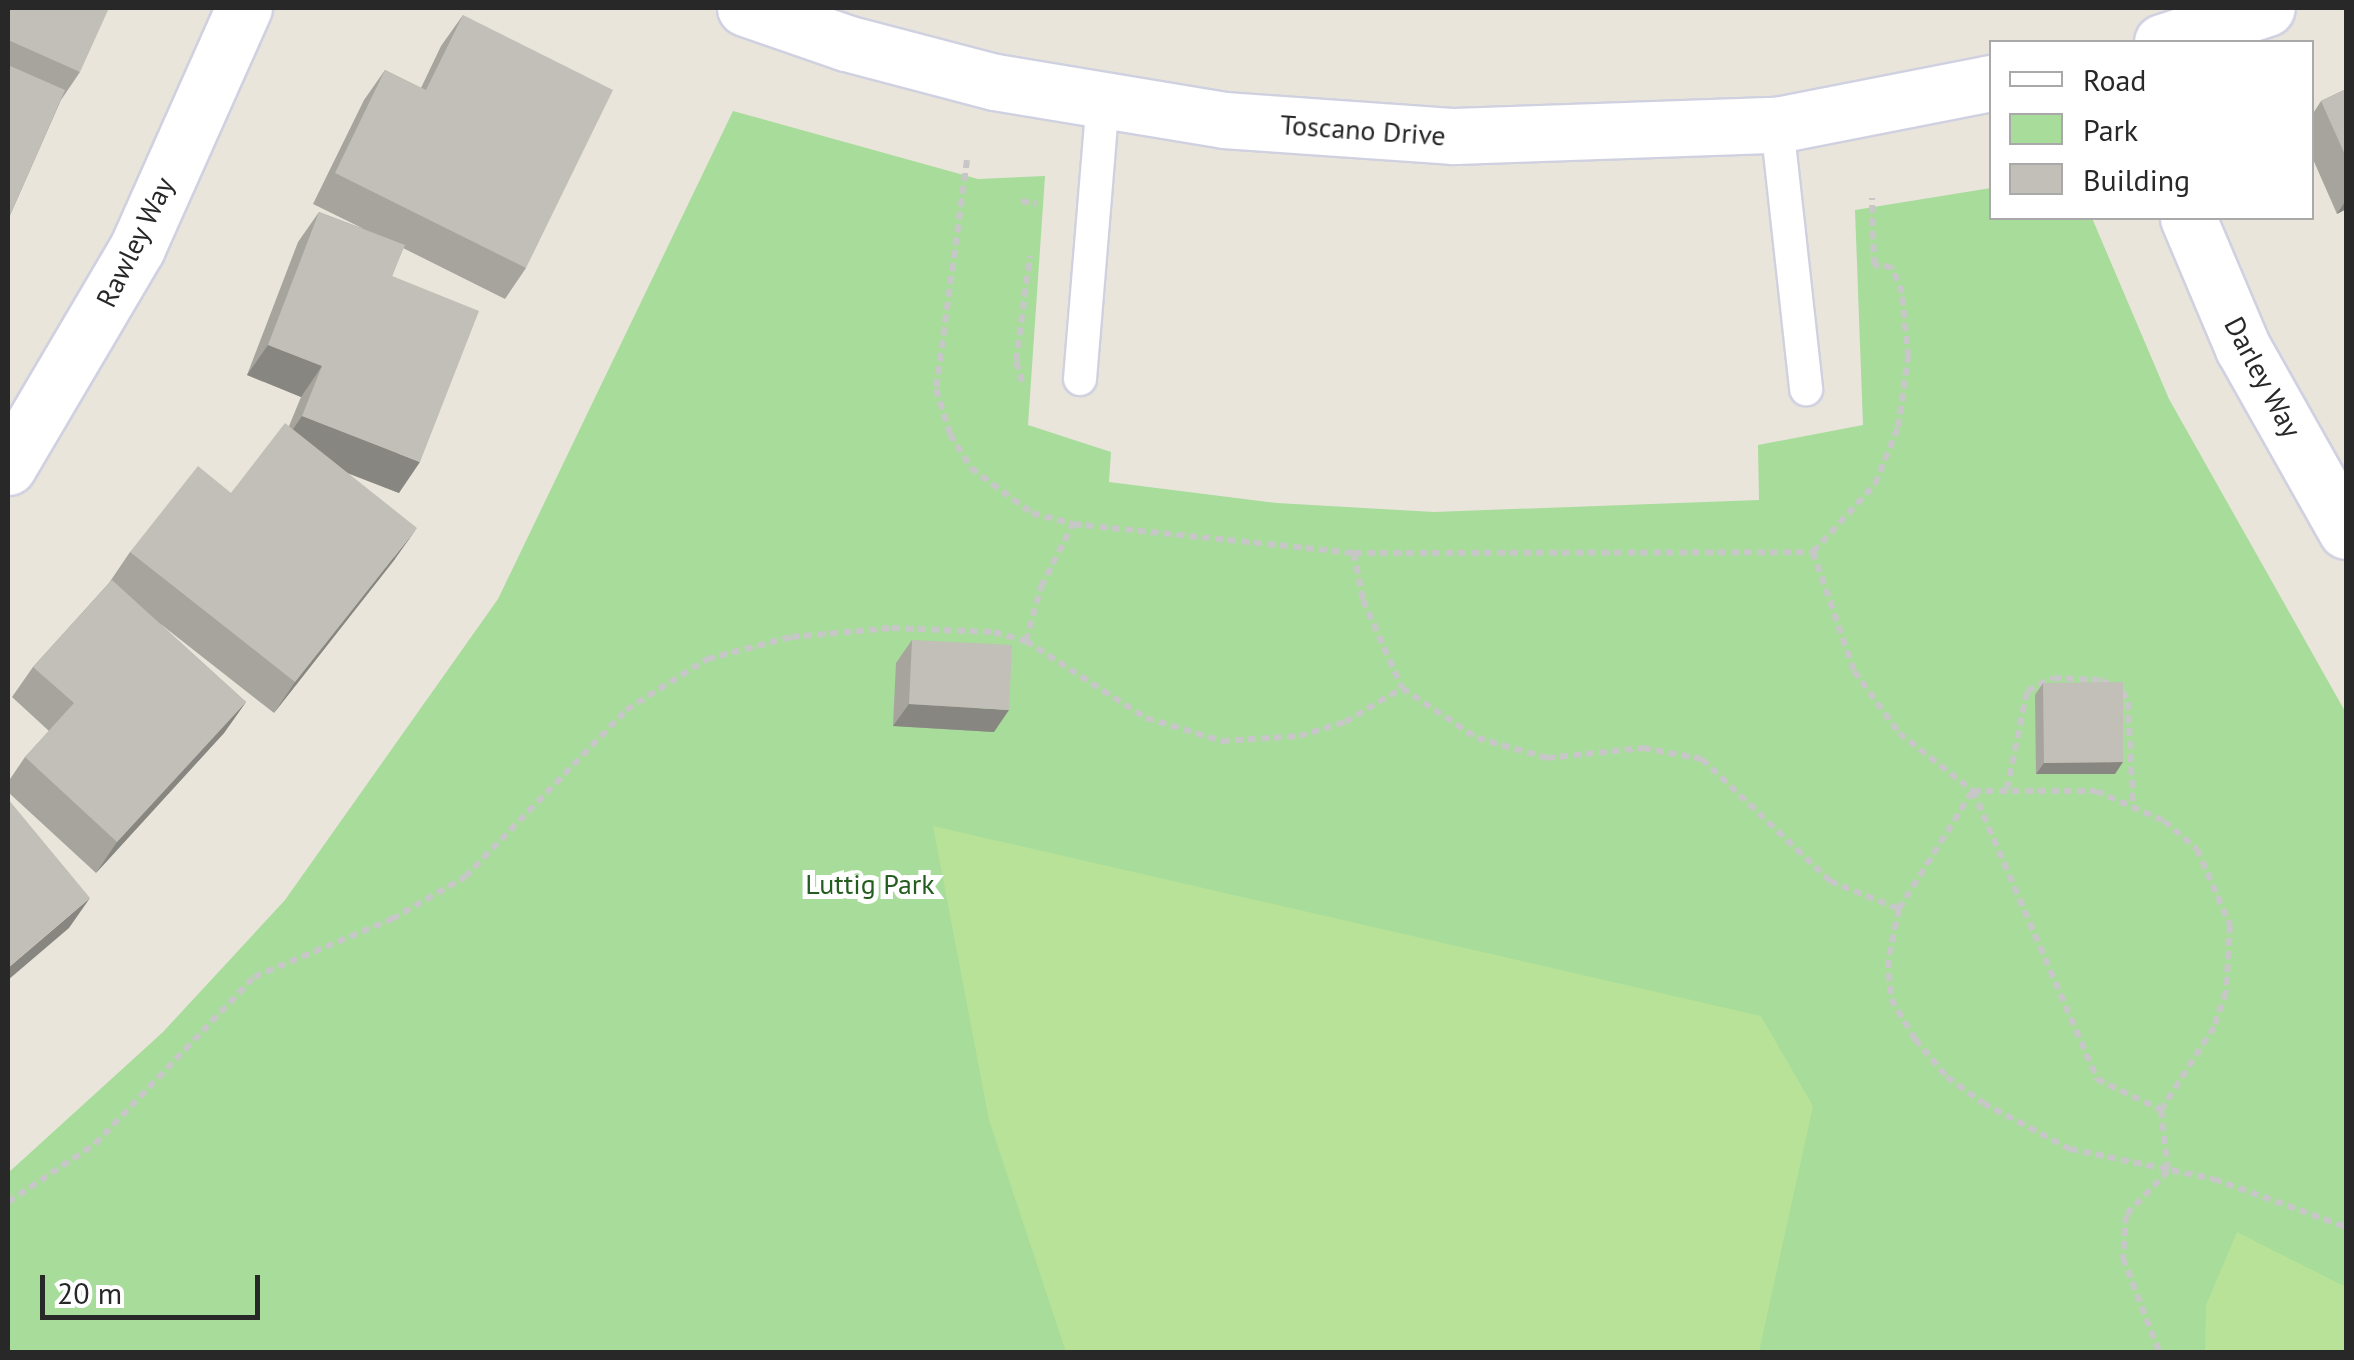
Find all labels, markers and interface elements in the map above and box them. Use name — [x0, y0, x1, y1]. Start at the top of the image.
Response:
legend — [1989, 40, 2314, 220]
text: Road — [2083, 60, 2147, 99]
street label: Toscano Drive — [1279, 107, 1447, 153]
text: Park — [2083, 110, 2138, 149]
text: Building — [2083, 160, 2190, 199]
street label: Rawley Way — [89, 171, 181, 313]
street label: Darley Way — [2217, 310, 2309, 444]
park label: Luttig Park — [805, 867, 935, 901]
scale bar — [45, 1255, 265, 1317]
text: 20 m — [57, 1273, 122, 1312]

